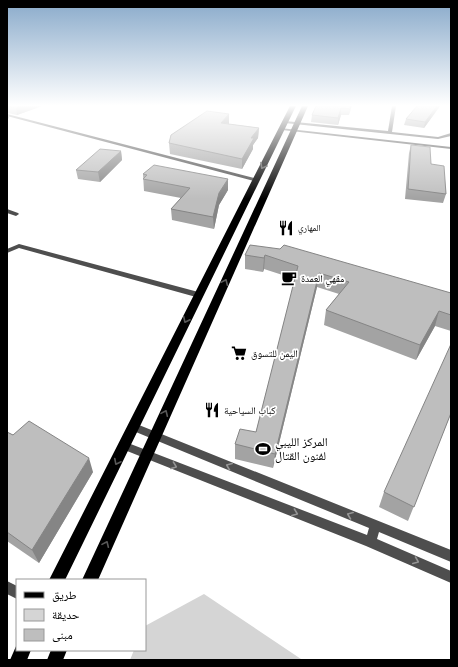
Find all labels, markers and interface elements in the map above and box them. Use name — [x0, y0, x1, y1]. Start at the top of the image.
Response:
one-way arrow — [261, 162, 268, 169]
restaurant icon: المهاري — [277, 219, 295, 237]
place label: المهاري — [298, 222, 321, 235]
cafe icon: مقهي العمدة — [280, 269, 298, 287]
place label: مقهي العمدة — [301, 272, 345, 287]
one-way arrow — [220, 279, 228, 286]
one-way arrow — [183, 316, 191, 323]
supermarket icon: اليمن للتسوق — [230, 344, 248, 362]
place label: اليمن للتسوق — [251, 347, 298, 360]
restaurant icon: كباب السياحية — [203, 401, 221, 419]
place label: كباب السياحية — [224, 404, 276, 417]
one-way arrow — [160, 410, 168, 417]
place label: المركز الليبي لفنون القتال — [275, 434, 328, 463]
sports icon: المركز الليبي لفنون القتال — [254, 440, 272, 458]
one-way arrow — [114, 458, 122, 465]
one-way arrow — [170, 461, 177, 469]
one-way arrow — [226, 463, 233, 471]
one-way arrow — [292, 508, 299, 516]
one-way arrow — [347, 511, 354, 519]
one-way arrow — [101, 541, 109, 549]
one-way arrow — [412, 557, 419, 565]
legend — [16, 579, 146, 651]
text: طريق — [52, 587, 77, 602]
text: حديقة — [52, 607, 80, 622]
text: مبنى — [52, 627, 73, 642]

